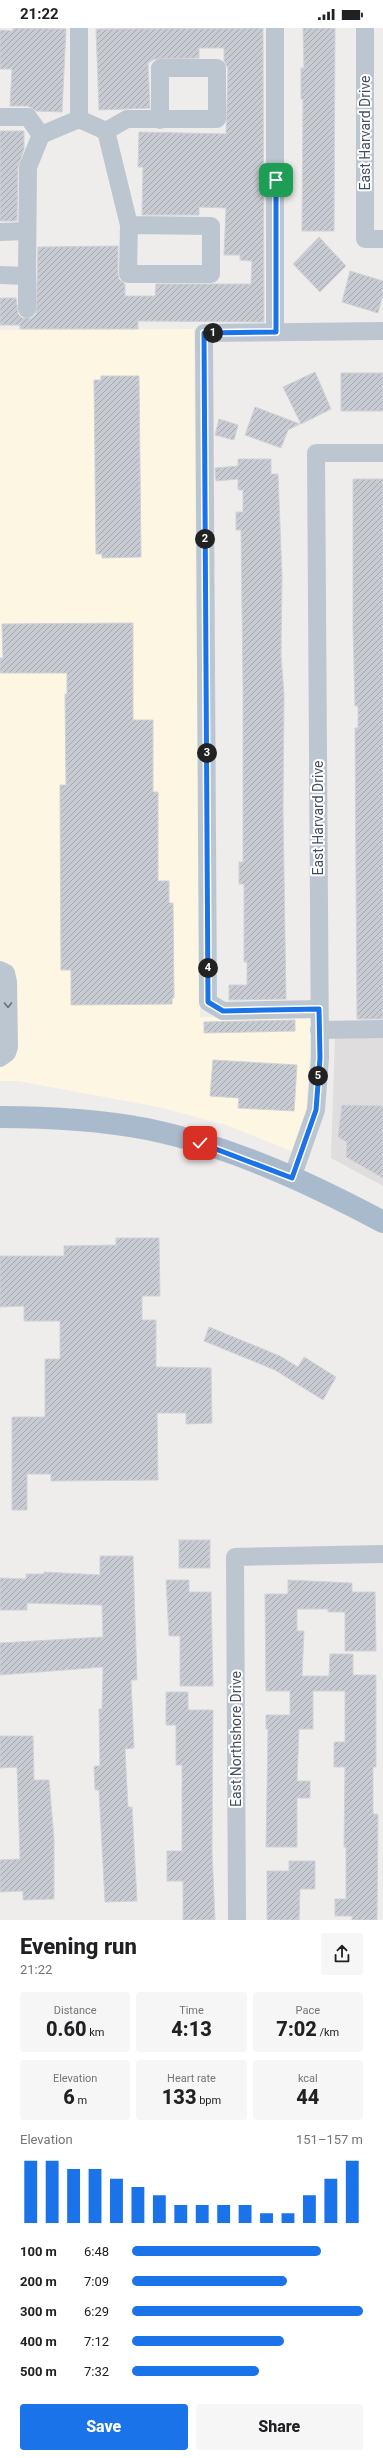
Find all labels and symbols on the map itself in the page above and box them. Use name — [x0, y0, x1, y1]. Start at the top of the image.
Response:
street label: East Harvard Drive — [357, 75, 373, 191]
pin — [259, 163, 293, 197]
pin: 1 — [203, 323, 223, 343]
pin: 2 — [195, 529, 215, 549]
pin: 3 — [197, 743, 217, 763]
street label: East Harvard Drive — [310, 760, 326, 876]
pin: 4 — [198, 958, 218, 978]
one-way arrow — [4, 1002, 12, 1008]
pin: 5 — [308, 1066, 328, 1086]
pin — [183, 1126, 217, 1160]
street label: East Northshore Drive — [228, 1671, 244, 1807]

